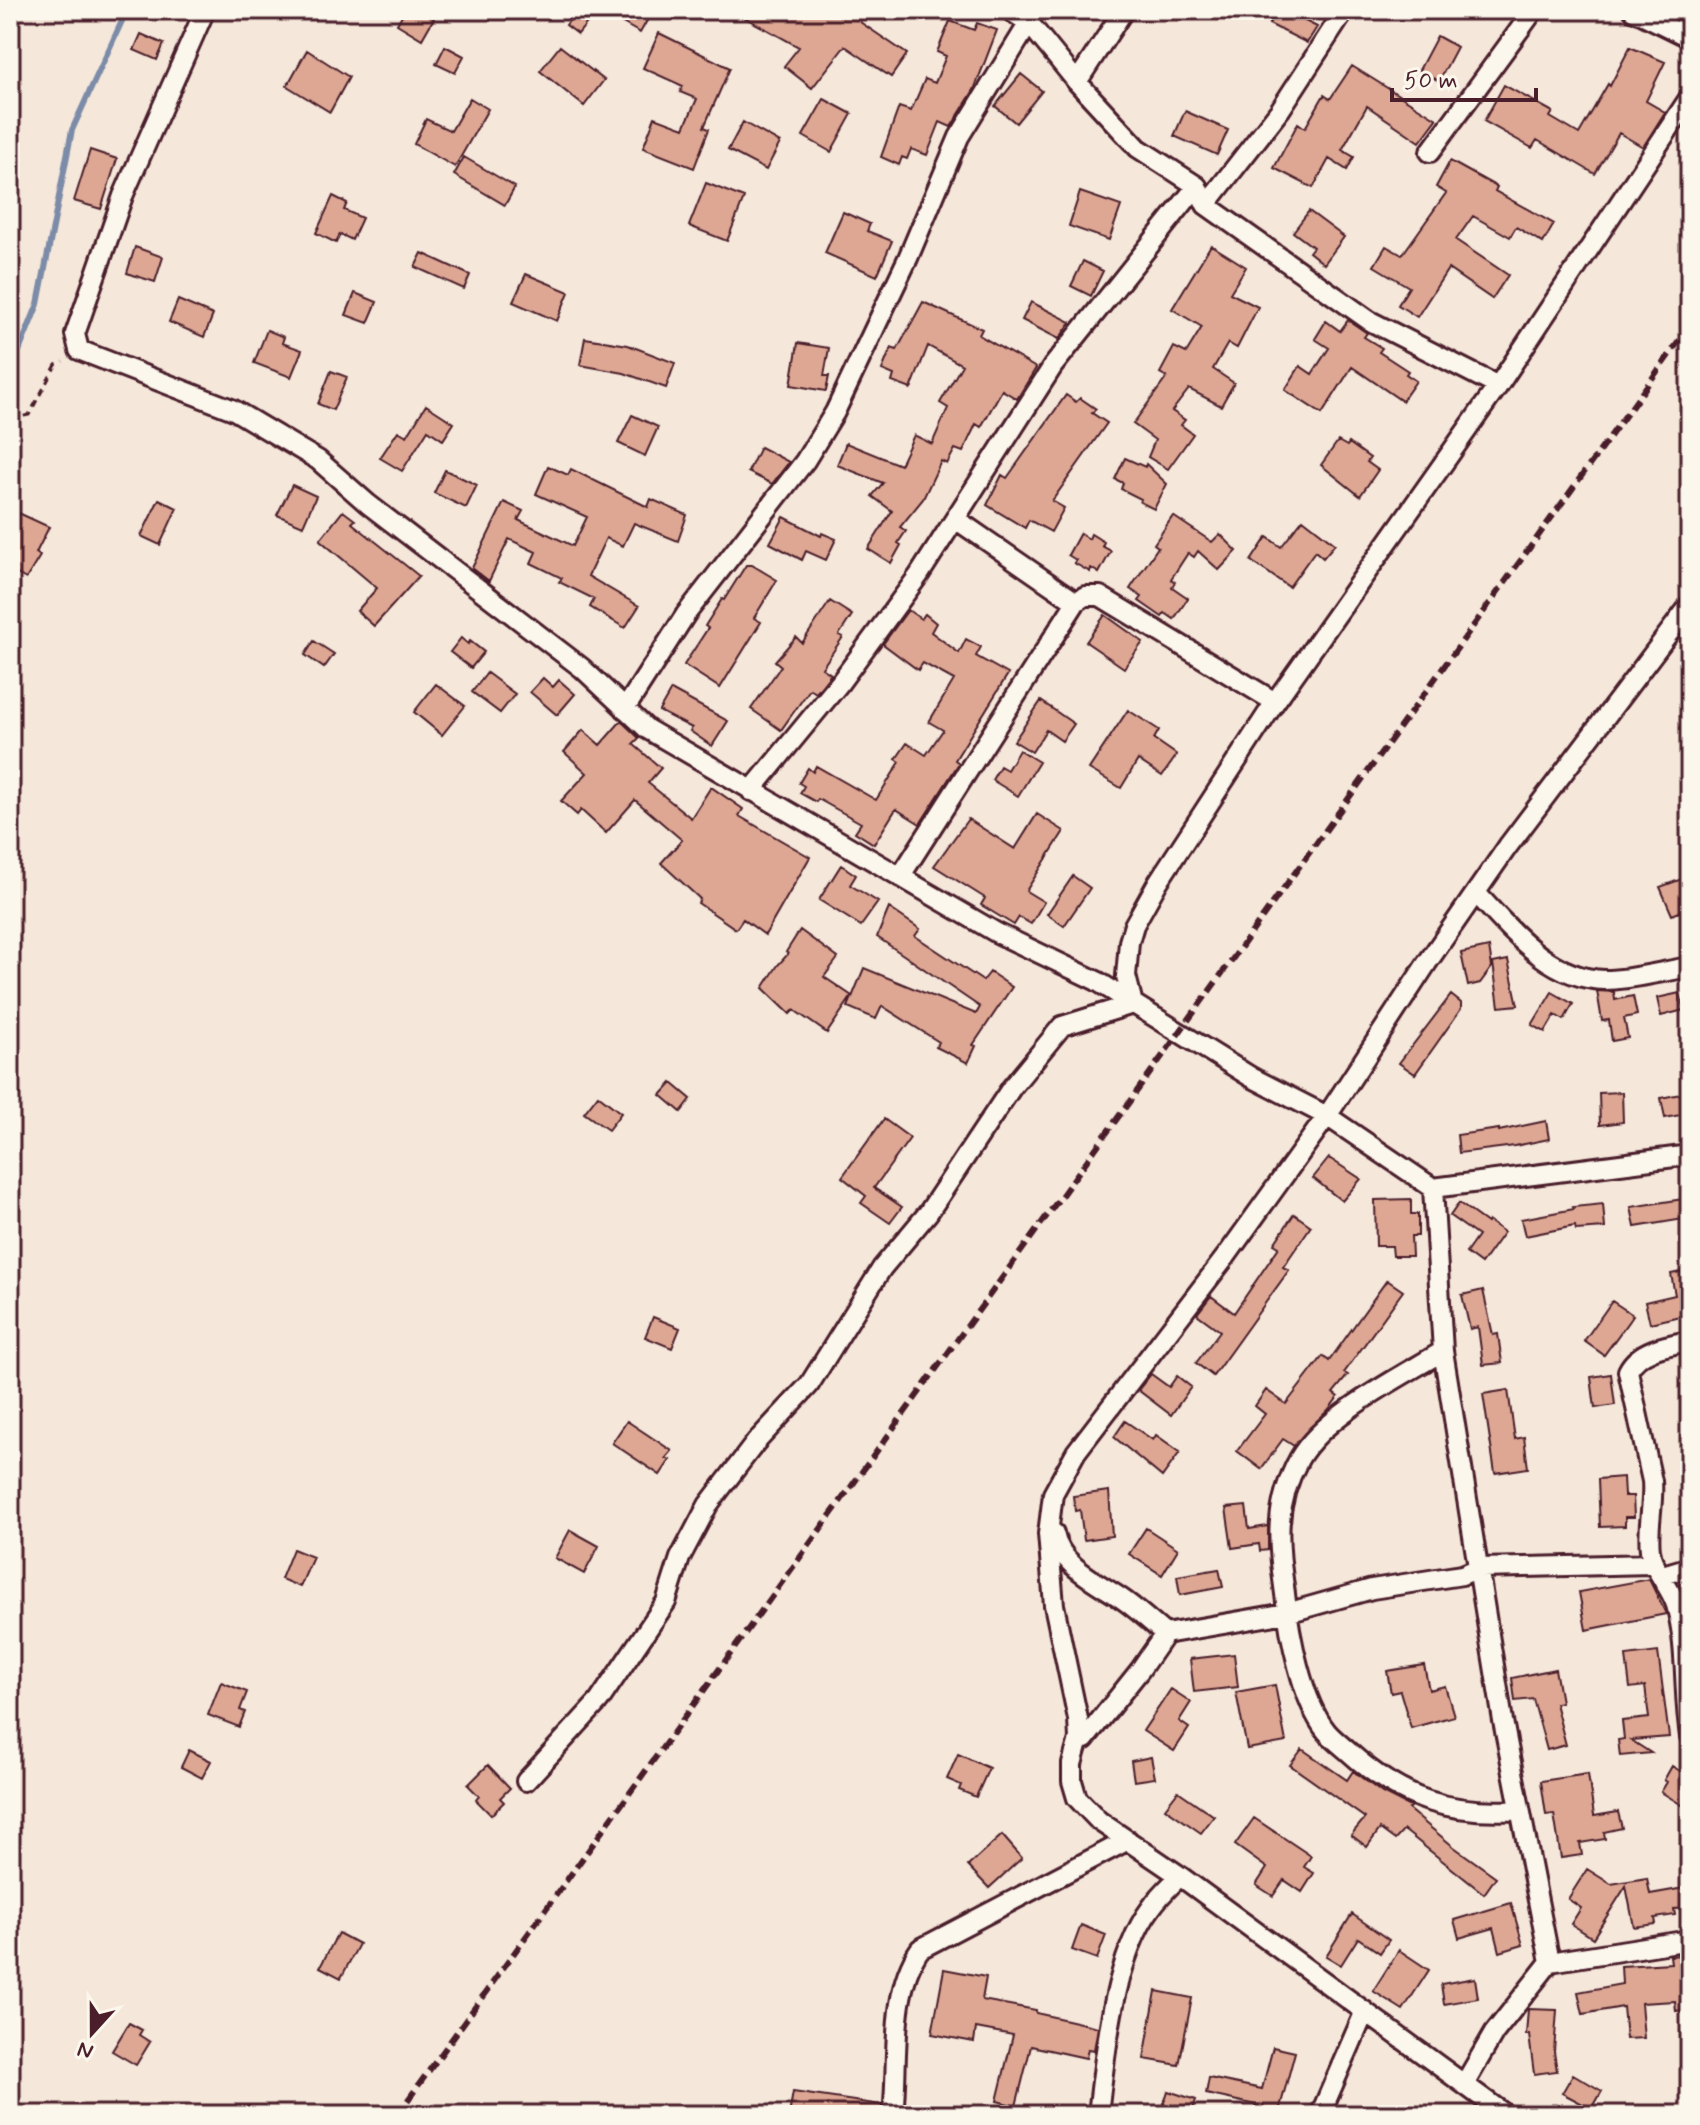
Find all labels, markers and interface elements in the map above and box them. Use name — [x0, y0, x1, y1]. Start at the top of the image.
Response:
scale bar — [1392, 52, 1536, 102]
text: 50 m — [1404, 66, 1458, 97]
north arrow — [52, 1993, 132, 2073]
text: N — [74, 2034, 97, 2066]

